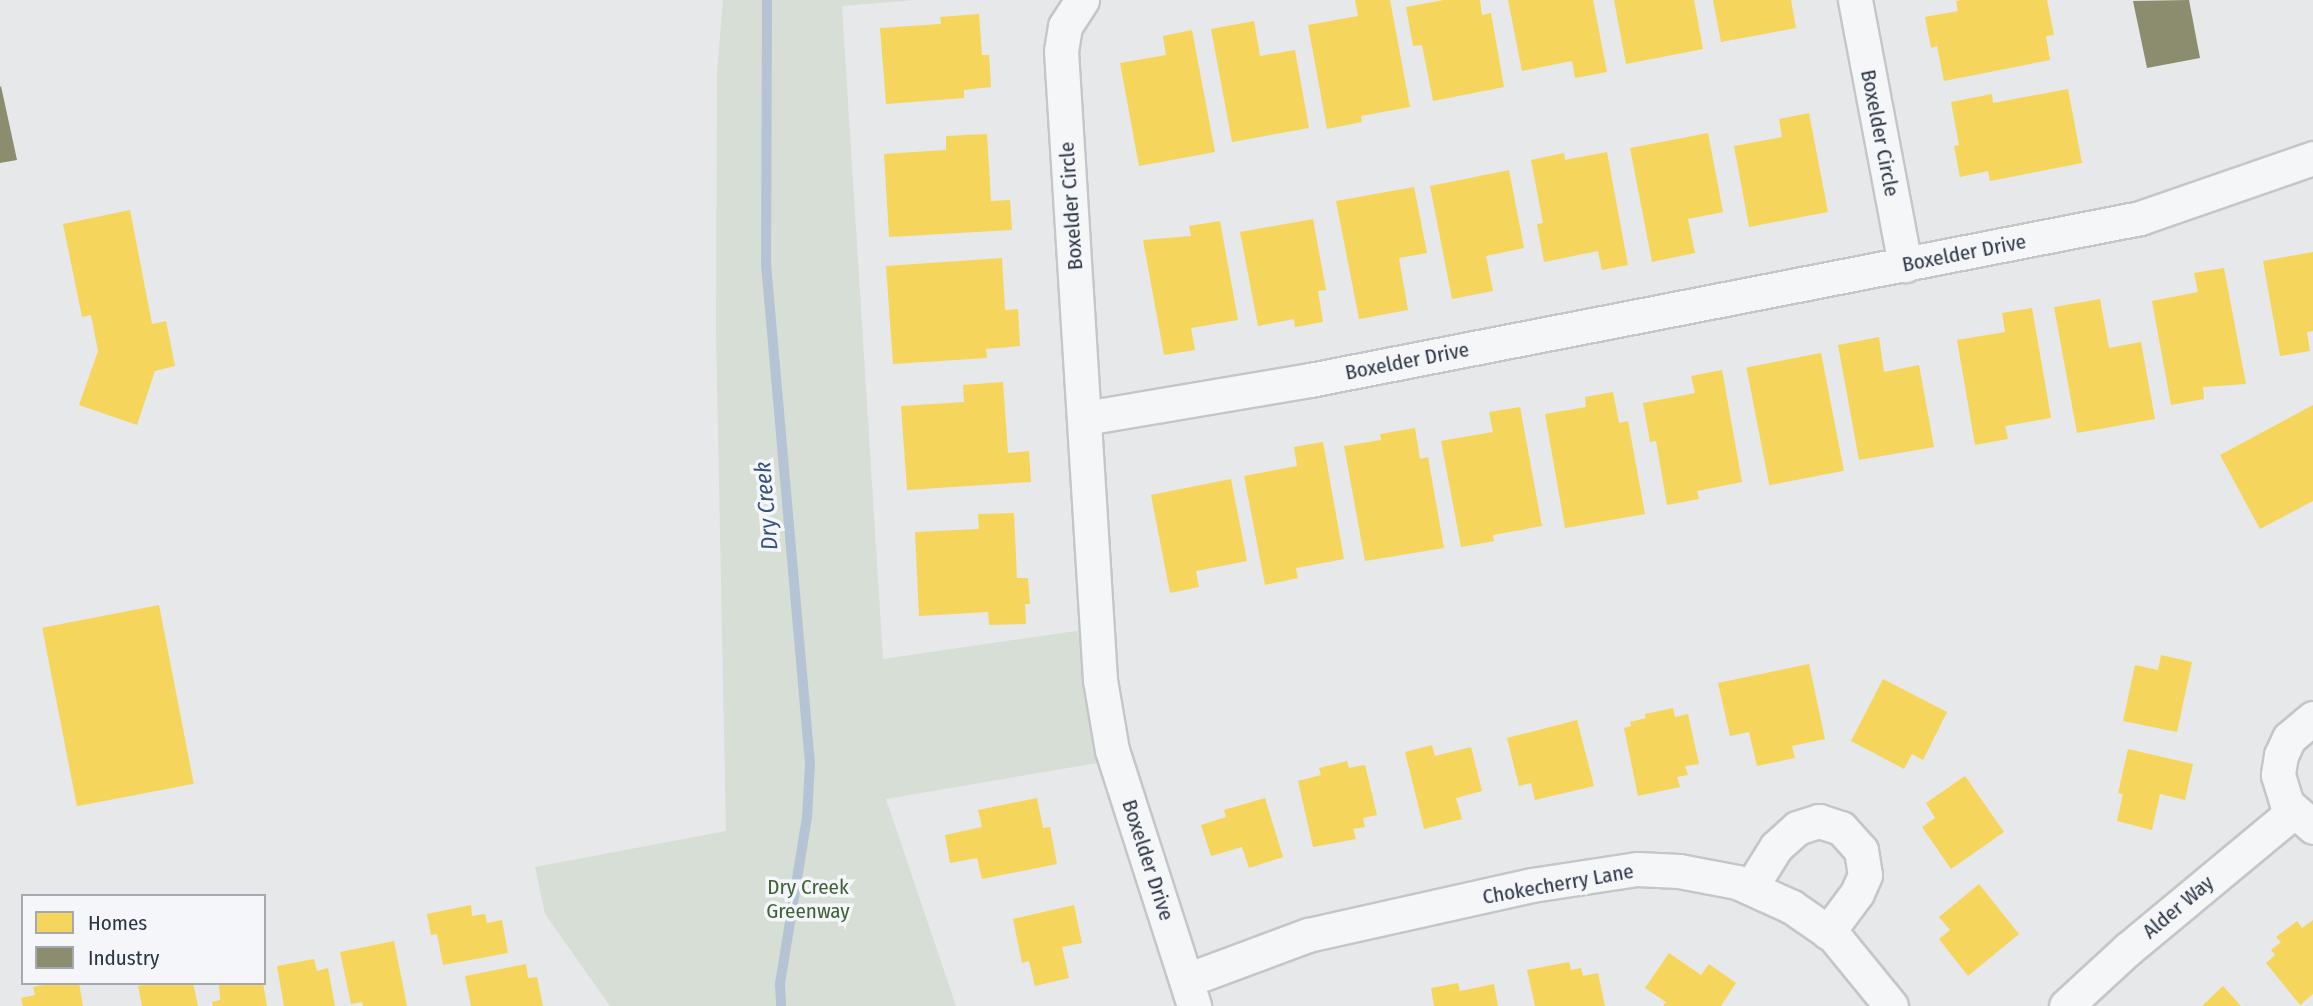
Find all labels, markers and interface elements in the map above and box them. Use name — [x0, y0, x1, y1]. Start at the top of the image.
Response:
street label: Boxelder Circle — [1855, 67, 1905, 199]
street label: Boxelder Circle — [1054, 141, 1088, 271]
street label: Boxelder Drive — [1900, 229, 2028, 277]
street label: Boxelder Drive — [1343, 337, 1471, 385]
water label: Dry Creek — [748, 461, 784, 551]
street label: Boxelder Drive — [1117, 796, 1179, 924]
street label: Chokecherry Lane — [1481, 858, 1635, 910]
street label: Alder Way — [2137, 870, 2219, 944]
park label: Dry Creek Greenway — [766, 874, 850, 924]
legend — [21, 894, 266, 985]
text: Homes — [88, 910, 147, 936]
text: Industry — [88, 945, 159, 971]

